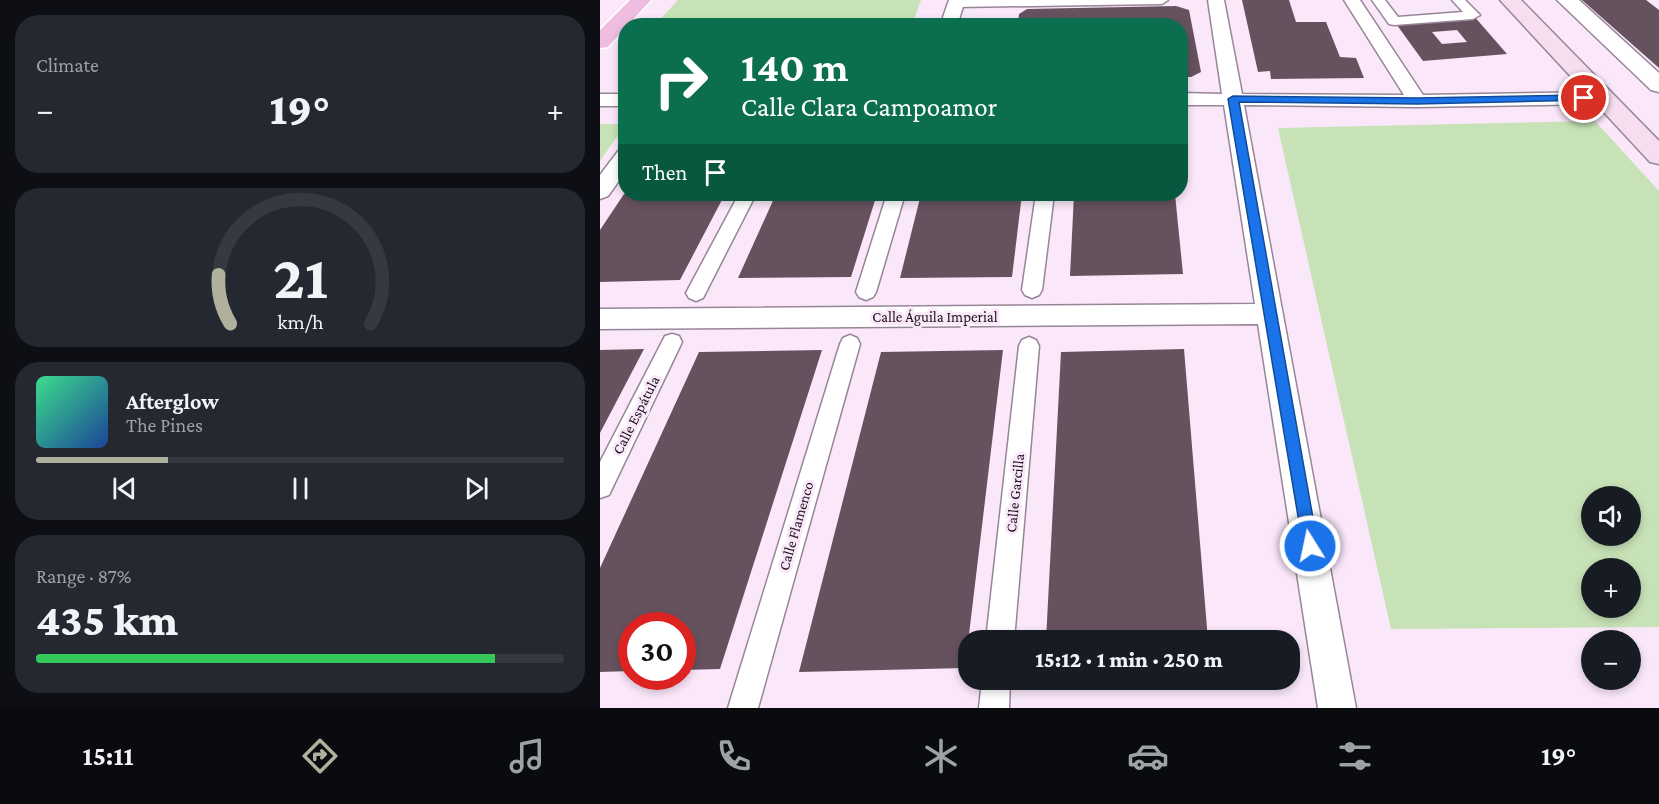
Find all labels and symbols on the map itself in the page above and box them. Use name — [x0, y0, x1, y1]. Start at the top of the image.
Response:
pin — [1558, 72, 1609, 123]
street label: Calle Águila Imperial — [872, 309, 998, 326]
street label: Calle Espátula — [609, 373, 663, 457]
street label: Calle Garcilla — [1003, 453, 1027, 533]
street label: Calle Flamenco — [776, 480, 816, 572]
position arrow — [1278, 514, 1342, 578]
speed limit sign: 30 — [618, 612, 696, 690]

